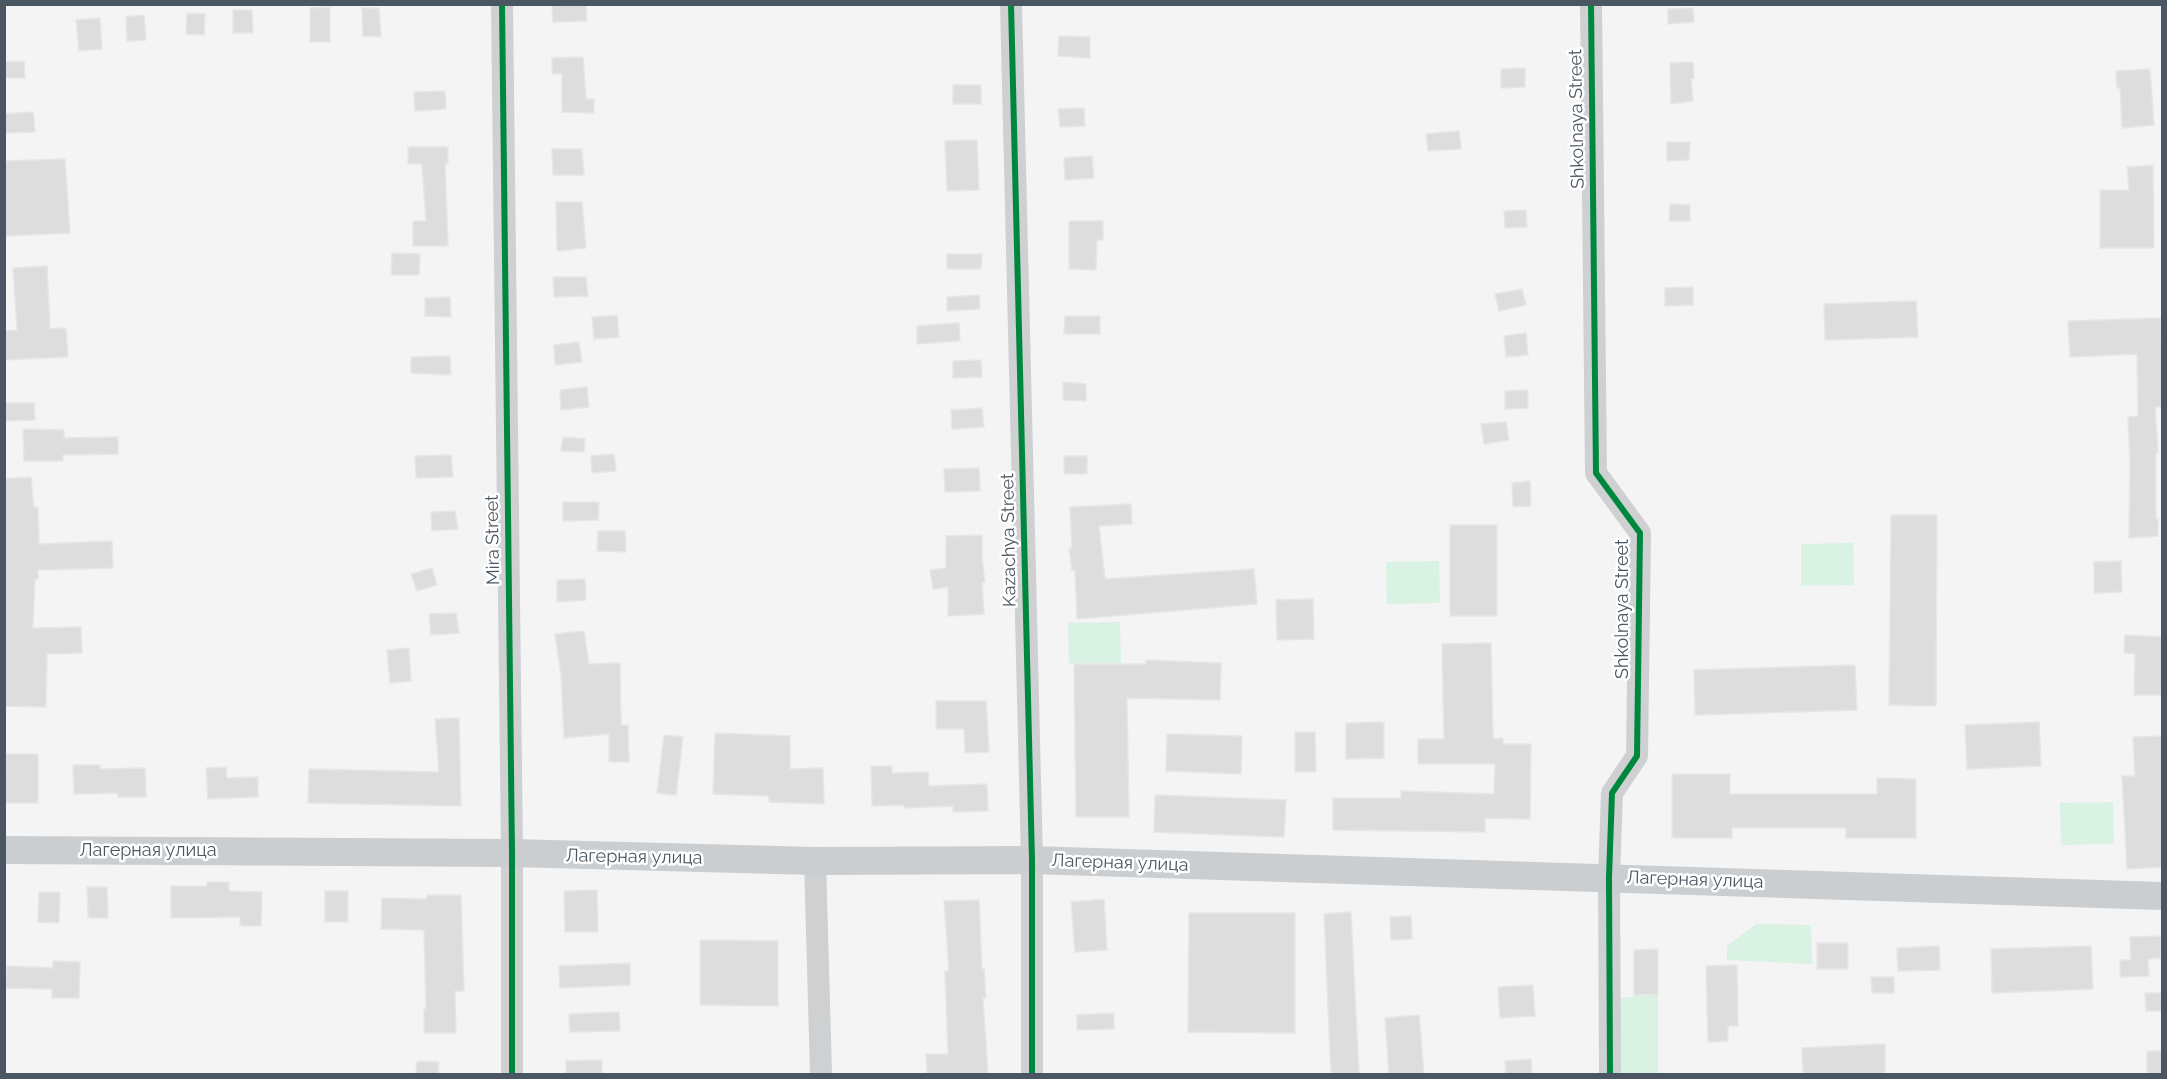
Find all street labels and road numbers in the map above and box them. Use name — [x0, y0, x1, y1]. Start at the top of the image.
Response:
street label: Shkolnaya Street — [1565, 49, 1589, 189]
street label: Kazachya Street — [997, 473, 1021, 607]
street label: Mira Street — [481, 495, 505, 585]
street label: Shkolnaya Street — [1612, 539, 1634, 679]
street label: Лагерная улица — [80, 840, 216, 862]
street label: Лагерная улица — [565, 845, 703, 869]
street label: Лагерная улица — [1051, 850, 1189, 876]
street label: Лагерная улица — [1626, 867, 1764, 893]

